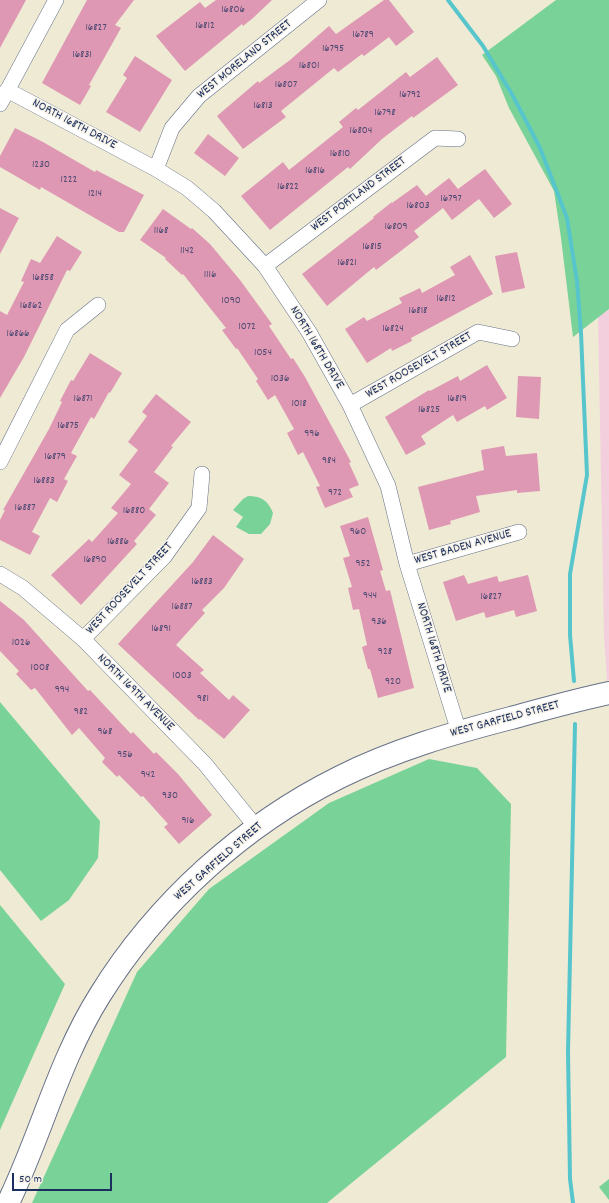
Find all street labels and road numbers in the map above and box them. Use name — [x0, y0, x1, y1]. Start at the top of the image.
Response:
street label: WEST MORELAND STREET — [194, 17, 296, 103]
street label: NORTH 168TH DRIVE — [29, 96, 119, 154]
street label: WEST PORTLAND STREET — [308, 154, 410, 236]
street label: NORTH 168TH DRIVE — [285, 304, 347, 392]
street label: WEST ROOSEVELT STREET — [363, 329, 475, 403]
street label: WEST BADEN AVENUE — [413, 527, 513, 569]
street label: WEST ROOSEVELT STREET — [83, 540, 177, 638]
street label: NORTH 168TH DRIVE — [412, 601, 454, 695]
street label: NORTH 169TH AVENUE — [93, 651, 177, 735]
street label: WEST GARFIELD STREET — [449, 698, 561, 742]
street label: WEST GARFIELD STREET — [172, 819, 266, 905]

